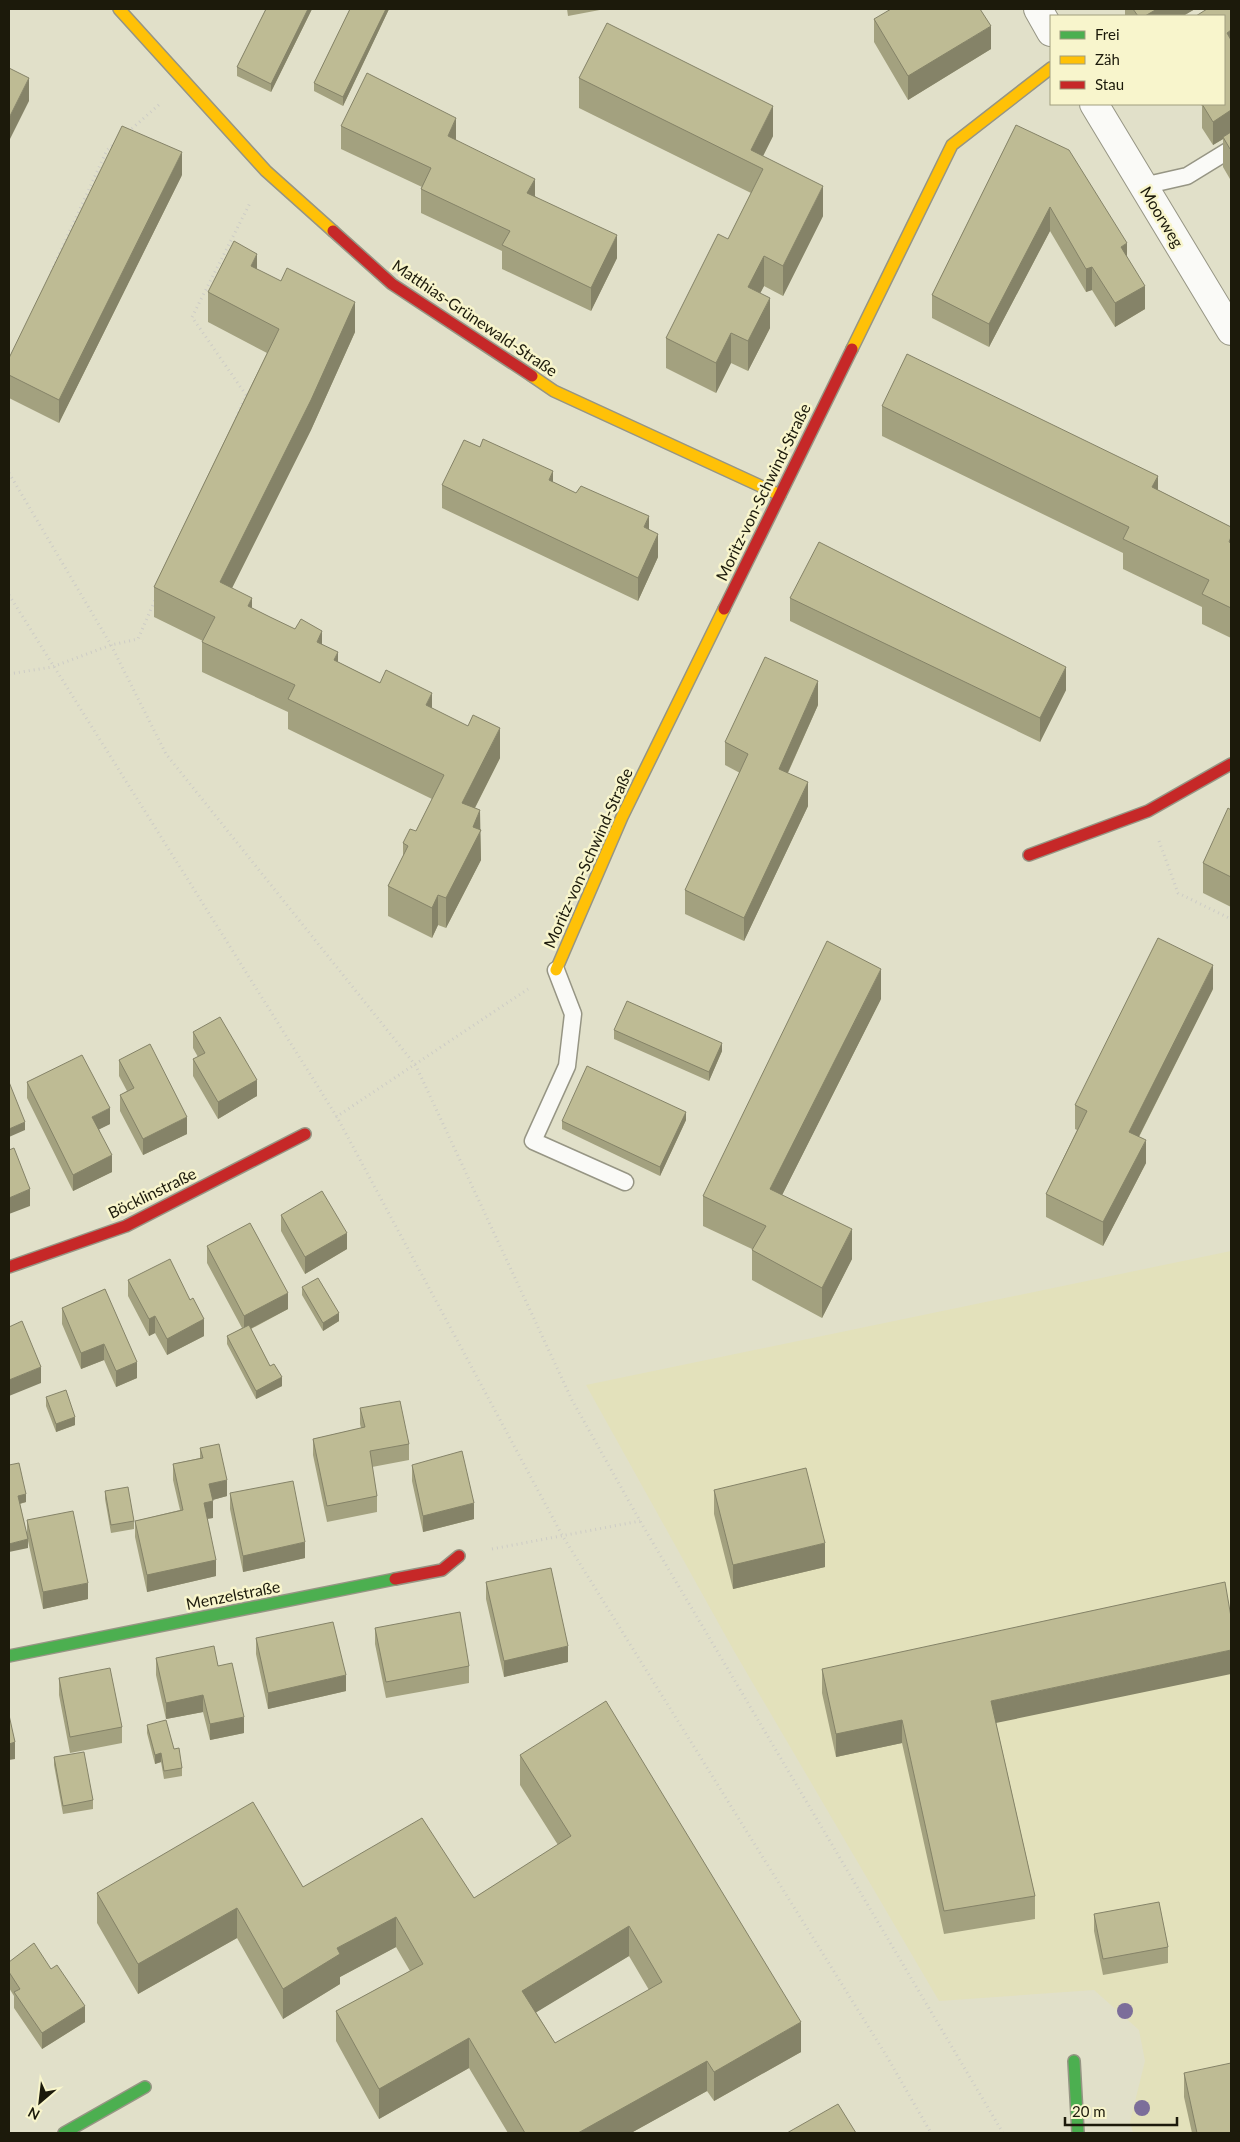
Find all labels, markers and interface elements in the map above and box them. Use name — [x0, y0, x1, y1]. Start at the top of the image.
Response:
legend — [1050, 15, 1225, 105]
text: Frei — [1095, 25, 1120, 43]
text: Zäh — [1095, 50, 1120, 68]
text: Stau — [1095, 75, 1124, 93]
street label: Moorweg — [1137, 183, 1188, 251]
street label: Matthias-Grünewald-Straße — [389, 255, 561, 380]
street label: Moritz-von-Schwind-Straße — [711, 400, 814, 584]
street label: Moritz-von-Schwind-Straße — [539, 765, 636, 951]
street label: Böcklinstraße — [105, 1163, 199, 1222]
street label: Menzelstraße — [184, 1576, 282, 1613]
north arrow — [15, 2077, 65, 2127]
scale bar — [1065, 2094, 1178, 2126]
text: 20 m — [1072, 2102, 1106, 2120]
text: N — [25, 2104, 42, 2124]

